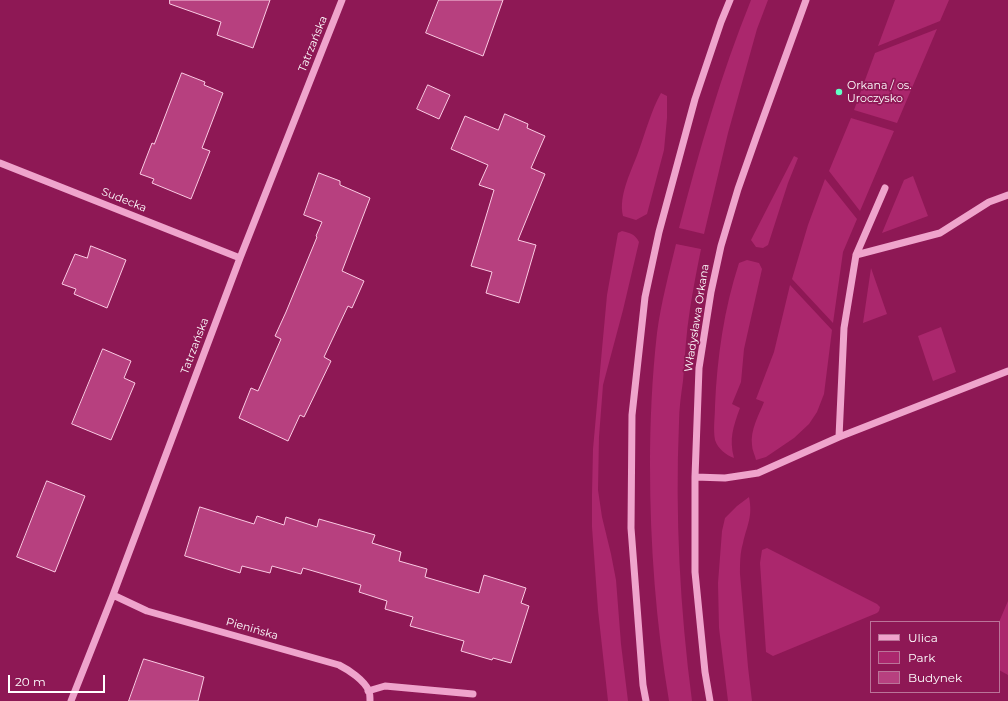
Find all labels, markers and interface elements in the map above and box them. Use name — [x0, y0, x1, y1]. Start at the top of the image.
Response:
street label: Tatrzańska — [296, 14, 330, 74]
place label: Orkana / os. Uroczysko — [847, 79, 911, 105]
marker: Orkana / os. Uroczysko — [834, 87, 844, 97]
street label: Sudecka — [100, 185, 148, 215]
street label: Władysława Orkana — [682, 263, 712, 373]
street label: Tatrzańska — [178, 316, 212, 376]
street label: Pienińska — [224, 615, 280, 643]
legend — [870, 621, 1000, 693]
text: Ulica — [908, 630, 938, 645]
text: Park — [908, 650, 935, 665]
scale bar — [10, 667, 107, 693]
text: Budynek — [908, 670, 962, 685]
text: 20 m — [15, 674, 46, 689]

